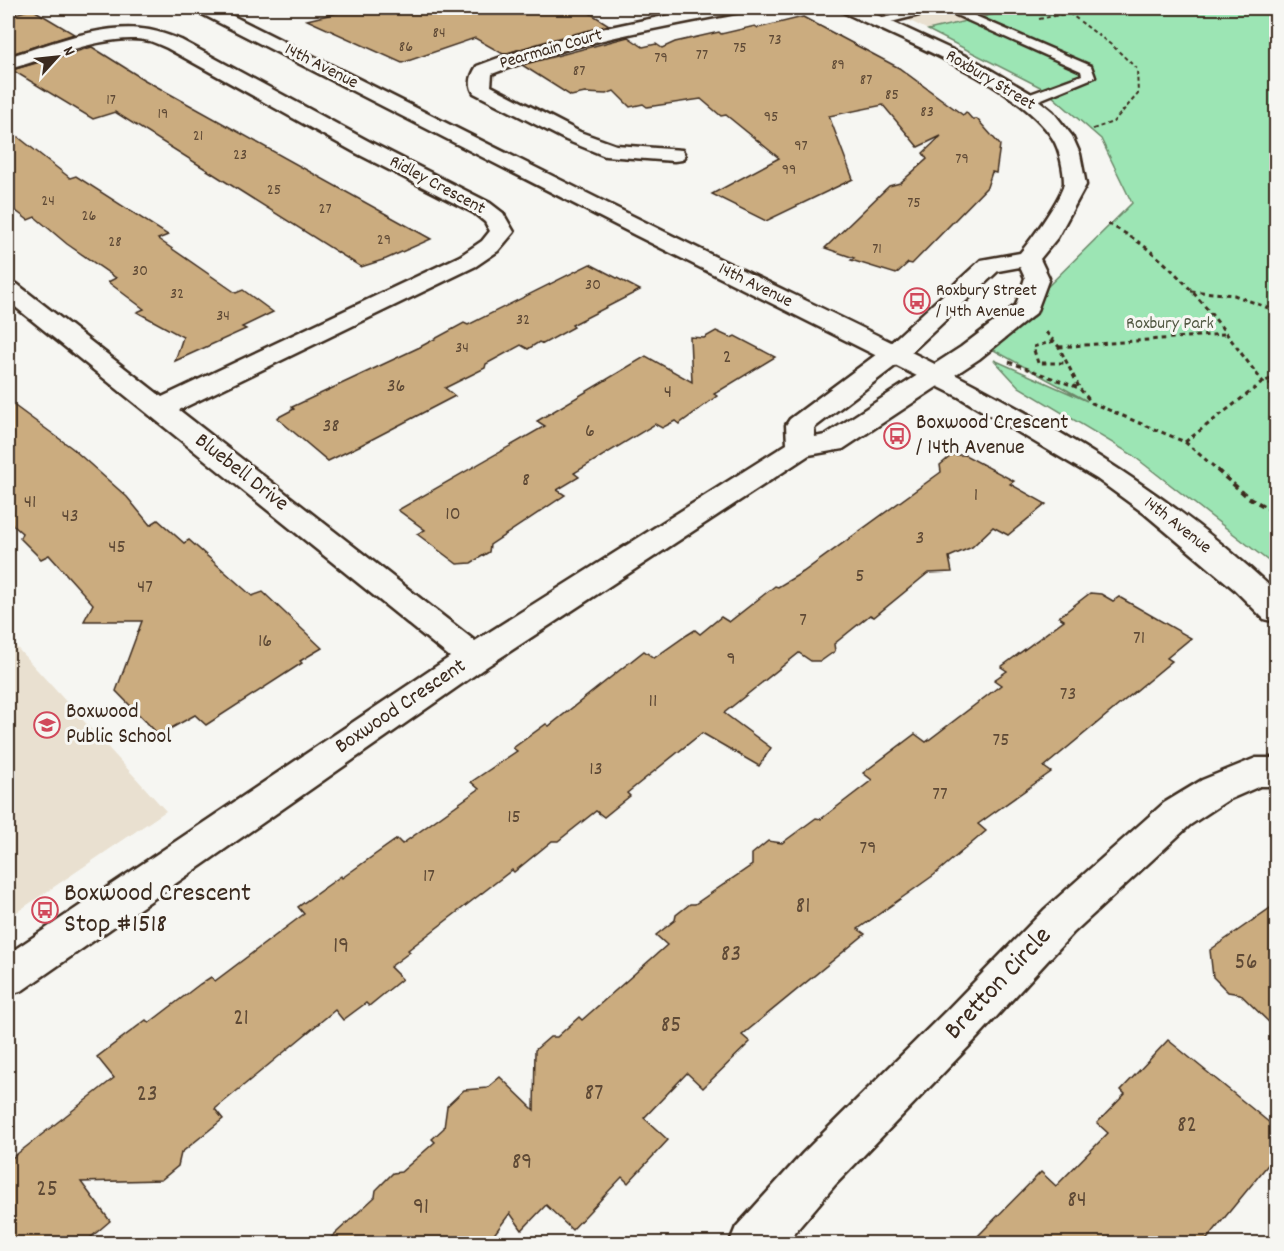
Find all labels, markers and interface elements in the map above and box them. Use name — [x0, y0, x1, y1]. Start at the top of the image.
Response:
house number: 84 — [432, 22, 446, 45]
street label: Pearmain Court — [497, 23, 606, 77]
north arrow — [27, 27, 87, 87]
house number: 73 — [768, 29, 782, 52]
house number: 86 — [399, 36, 413, 59]
house number: 75 — [733, 37, 747, 60]
street label: 14th Avenue — [280, 38, 362, 96]
text: N — [56, 43, 80, 60]
house number: 77 — [696, 44, 708, 67]
street label: Roxbury Street — [940, 44, 1040, 118]
house number: 79 — [654, 47, 668, 70]
house number: 89 — [831, 54, 845, 77]
house number: 87 — [573, 60, 585, 83]
house number: 87 — [860, 69, 872, 92]
house number: 85 — [885, 84, 899, 107]
house number: 17 — [106, 89, 116, 112]
house number: 83 — [920, 101, 934, 124]
house number: 19 — [158, 103, 168, 126]
house number: 95 — [764, 106, 778, 129]
house number: 21 — [193, 125, 203, 148]
house number: 97 — [794, 135, 808, 158]
house number: 23 — [233, 144, 247, 167]
house number: 79 — [955, 148, 969, 171]
street label: Ridley Crescent — [385, 150, 490, 222]
house number: 99 — [782, 159, 796, 182]
house number: 25 — [267, 179, 281, 202]
house number: 24 — [41, 190, 55, 213]
house number: 75 — [907, 192, 921, 215]
house number: 27 — [318, 198, 332, 221]
house number: 26 — [82, 205, 97, 228]
house number: 29 — [377, 229, 391, 252]
house number: 28 — [108, 231, 122, 254]
house number: 71 — [872, 238, 882, 261]
street label: 14th Avenue — [714, 257, 796, 315]
house number: 30 — [132, 260, 148, 283]
house number: 30 — [585, 274, 601, 297]
place label: Roxbury Street / 14th Avenue — [936, 279, 1037, 325]
house number: 32 — [170, 283, 184, 306]
bus stop icon: Roxbury Street / 14th Avenue — [902, 286, 932, 316]
house number: 34 — [216, 305, 230, 328]
house number: 32 — [516, 309, 530, 332]
park label: Roxbury Park — [1126, 312, 1214, 337]
house number: 34 — [455, 337, 469, 360]
house number: 2 — [723, 344, 731, 372]
house number: 36 — [387, 373, 405, 401]
house number: 4 — [664, 379, 672, 407]
place label: Boxwood Crescent / 14th Avenue — [916, 408, 1068, 464]
house number: 38 — [323, 413, 339, 441]
house number: 6 — [585, 418, 595, 446]
bus stop icon: Boxwood Crescent / 14th Avenue — [882, 421, 912, 451]
street label: Bluebell Drive — [187, 426, 295, 520]
house number: 8 — [522, 467, 530, 495]
house number: 1 — [974, 482, 978, 510]
house number: 41 — [24, 489, 36, 517]
street label: 14th Avenue — [1138, 492, 1216, 560]
house number: 10 — [445, 501, 461, 529]
house number: 43 — [61, 503, 79, 531]
house number: 3 — [916, 525, 924, 553]
house number: 45 — [108, 534, 126, 562]
house number: 5 — [855, 563, 865, 591]
house number: 47 — [137, 574, 153, 602]
house number: 7 — [799, 607, 807, 635]
house number: 71 — [1133, 625, 1145, 653]
house number: 16 — [258, 628, 272, 656]
house number: 9 — [726, 646, 736, 674]
street label: Boxwood Crescent — [329, 652, 473, 762]
house number: 73 — [1060, 681, 1076, 709]
house number: 11 — [649, 688, 657, 716]
place label: Boxwood Public School — [66, 697, 172, 753]
school or university icon: Boxwood Public School — [32, 710, 62, 740]
house number: 75 — [993, 727, 1009, 755]
house number: 13 — [589, 756, 603, 784]
house number: 77 — [932, 781, 948, 809]
house number: 15 — [507, 804, 521, 832]
house number: 79 — [860, 835, 876, 863]
house number: 17 — [423, 863, 435, 891]
place label: Boxwood Crescent Stop #1518 — [64, 875, 251, 945]
house number: 81 — [796, 890, 810, 924]
bus stop icon: Boxwood Crescent Stop #1518 — [30, 895, 60, 925]
street label: Bretton Circle — [936, 919, 1062, 1049]
house number: 19 — [333, 930, 349, 964]
house number: 83 — [721, 938, 741, 972]
house number: 56 — [1235, 946, 1257, 980]
house number: 21 — [233, 1002, 249, 1036]
house number: 85 — [661, 1009, 681, 1043]
house number: 87 — [585, 1077, 603, 1111]
house number: 23 — [136, 1078, 158, 1112]
house number: 82 — [1177, 1109, 1197, 1143]
house number: 89 — [512, 1146, 532, 1180]
house number: 25 — [36, 1173, 58, 1207]
house number: 84 — [1067, 1184, 1087, 1218]
house number: 91 — [413, 1191, 429, 1225]

